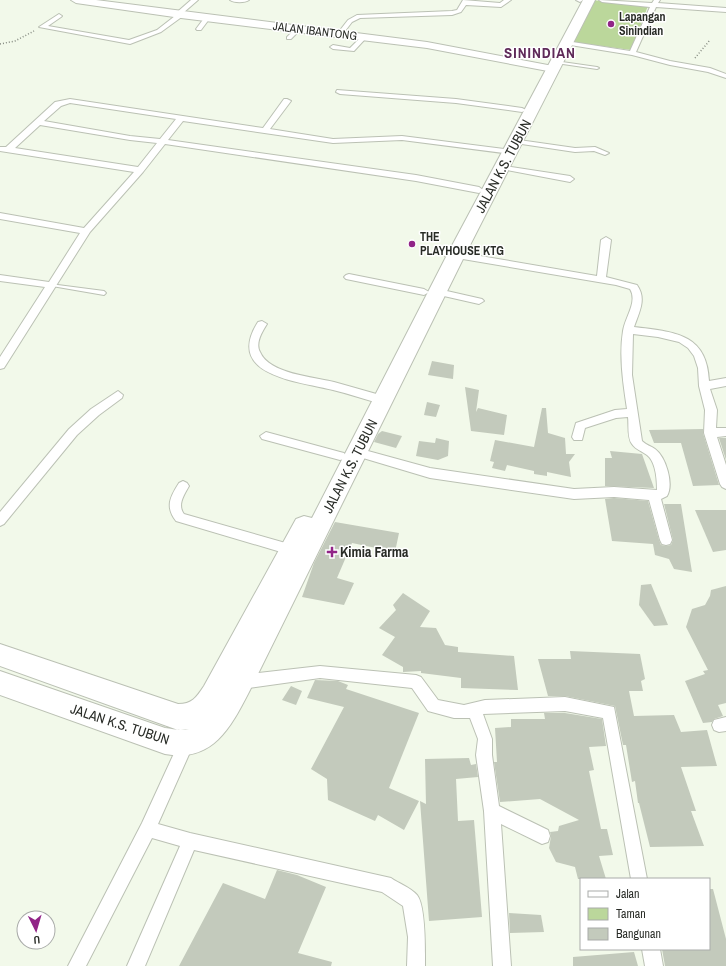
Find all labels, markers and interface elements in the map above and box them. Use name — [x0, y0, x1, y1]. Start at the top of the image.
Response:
place label: Lapangan Sinindian — [619, 9, 665, 39]
street label: JALAN IBANTONG — [272, 18, 358, 44]
marker: Lapangan Sinindian — [606, 19, 616, 29]
district label: SININDIAN — [504, 42, 576, 63]
street label: JALAN K.S. TUBUN — [471, 116, 535, 216]
place label: THE PLAYHOUSE KTG — [420, 229, 504, 259]
marker: THE PLAYHOUSE KTG — [407, 239, 417, 249]
street label: JALAN K.S. TUBUN — [319, 416, 381, 516]
place label: Kimia Farma — [340, 543, 409, 561]
marker: Kimia Farma — [327, 547, 337, 557]
street label: JALAN K.S. TUBUN — [68, 700, 172, 748]
legend — [580, 878, 710, 950]
text: Jalan — [616, 886, 640, 902]
text: Taman — [616, 906, 646, 922]
north arrow — [16, 910, 56, 950]
text: Bangunan — [616, 926, 661, 942]
text: U — [33, 933, 41, 947]

